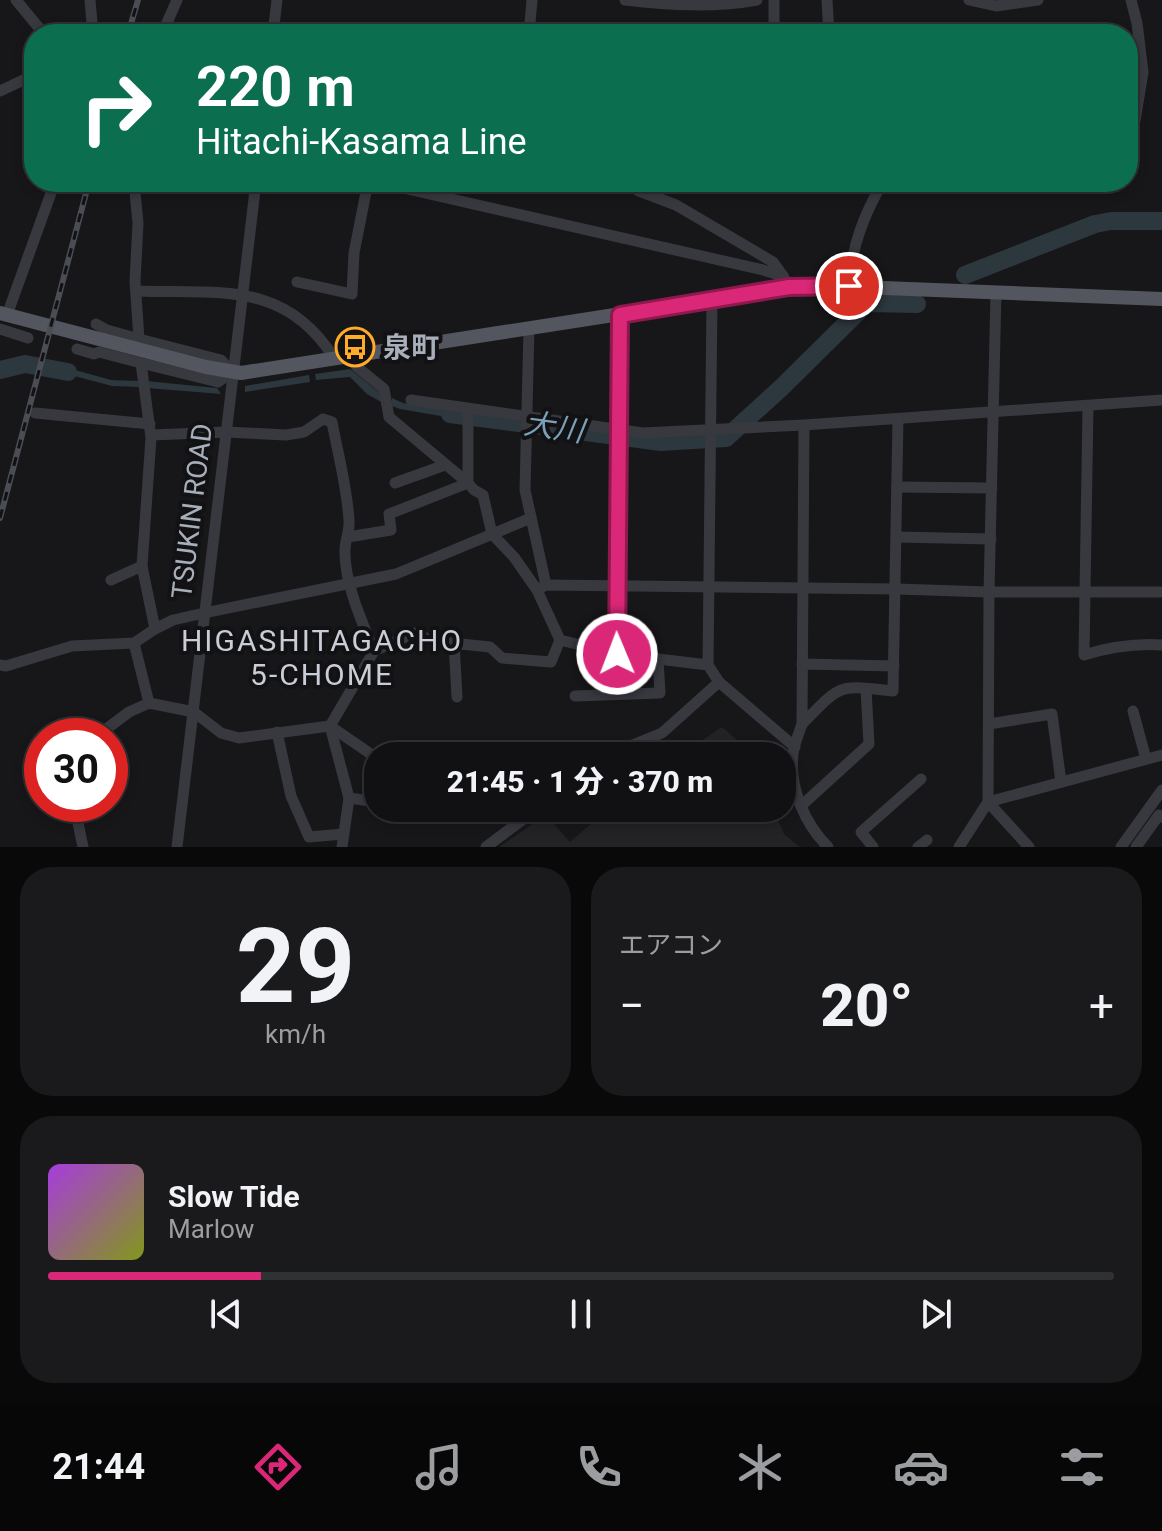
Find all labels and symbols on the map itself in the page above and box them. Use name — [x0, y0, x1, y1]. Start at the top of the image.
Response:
pin — [815, 252, 883, 320]
bus stop icon: 泉町 — [334, 326, 376, 368]
place label: 泉町 — [383, 331, 439, 364]
water label: 大川 — [522, 405, 589, 449]
street label: TSUKIN ROAD — [165, 422, 219, 600]
position arrow — [575, 612, 659, 696]
district label: HIGASHITAGACHO 5-CHOME — [181, 623, 463, 692]
speed limit sign: 30 — [24, 718, 128, 822]

